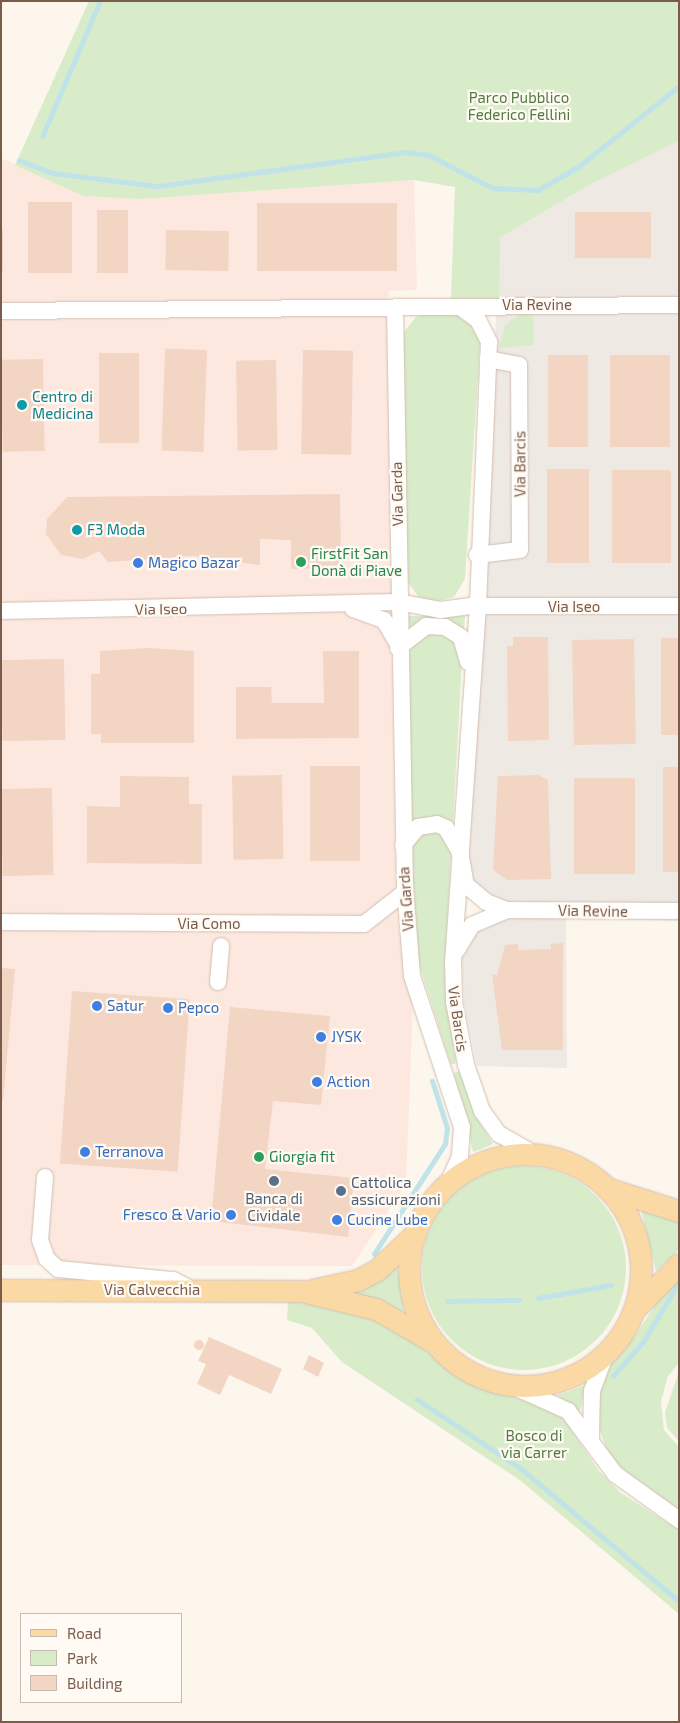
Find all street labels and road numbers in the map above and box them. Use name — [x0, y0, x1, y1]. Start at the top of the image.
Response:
street label: Via Revine — [502, 296, 572, 314]
street label: Via Barcis — [511, 431, 529, 497]
street label: Via Garda — [387, 461, 407, 527]
street label: Via Iseo — [548, 598, 600, 616]
street label: Via Iseo — [135, 600, 187, 618]
street label: Via Garda — [395, 866, 417, 932]
street label: Via Revine — [558, 901, 628, 921]
street label: Via Como — [177, 915, 241, 933]
street label: Via Barcis — [444, 985, 472, 1053]
street label: Via Calvecchia — [104, 1281, 200, 1299]

